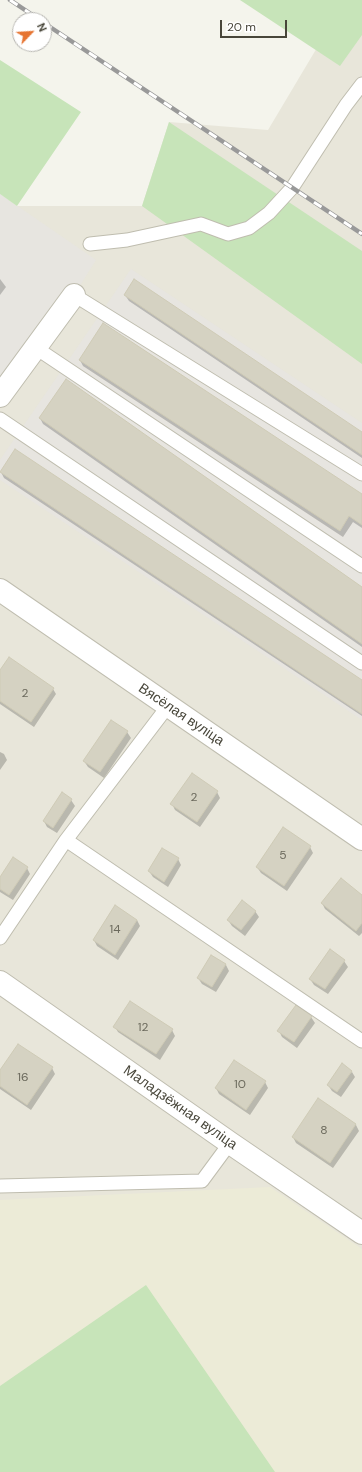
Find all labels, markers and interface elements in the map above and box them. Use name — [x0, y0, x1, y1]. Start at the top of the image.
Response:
north arrow — [12, 12, 52, 52]
scale bar — [222, 12, 289, 38]
text: 20 m — [227, 19, 256, 35]
text: N — [34, 21, 50, 34]
street label: Вясёлая вуліца — [135, 680, 227, 750]
house number: 2 — [22, 687, 28, 701]
house number: 2 — [191, 791, 197, 805]
house number: 5 — [279, 849, 287, 863]
house number: 14 — [109, 923, 121, 937]
house number: 12 — [138, 1021, 148, 1035]
street label: Маладзёжная вуліца — [120, 1062, 240, 1154]
house number: 16 — [17, 1071, 29, 1085]
house number: 10 — [234, 1078, 246, 1092]
house number: 8 — [320, 1124, 328, 1138]

